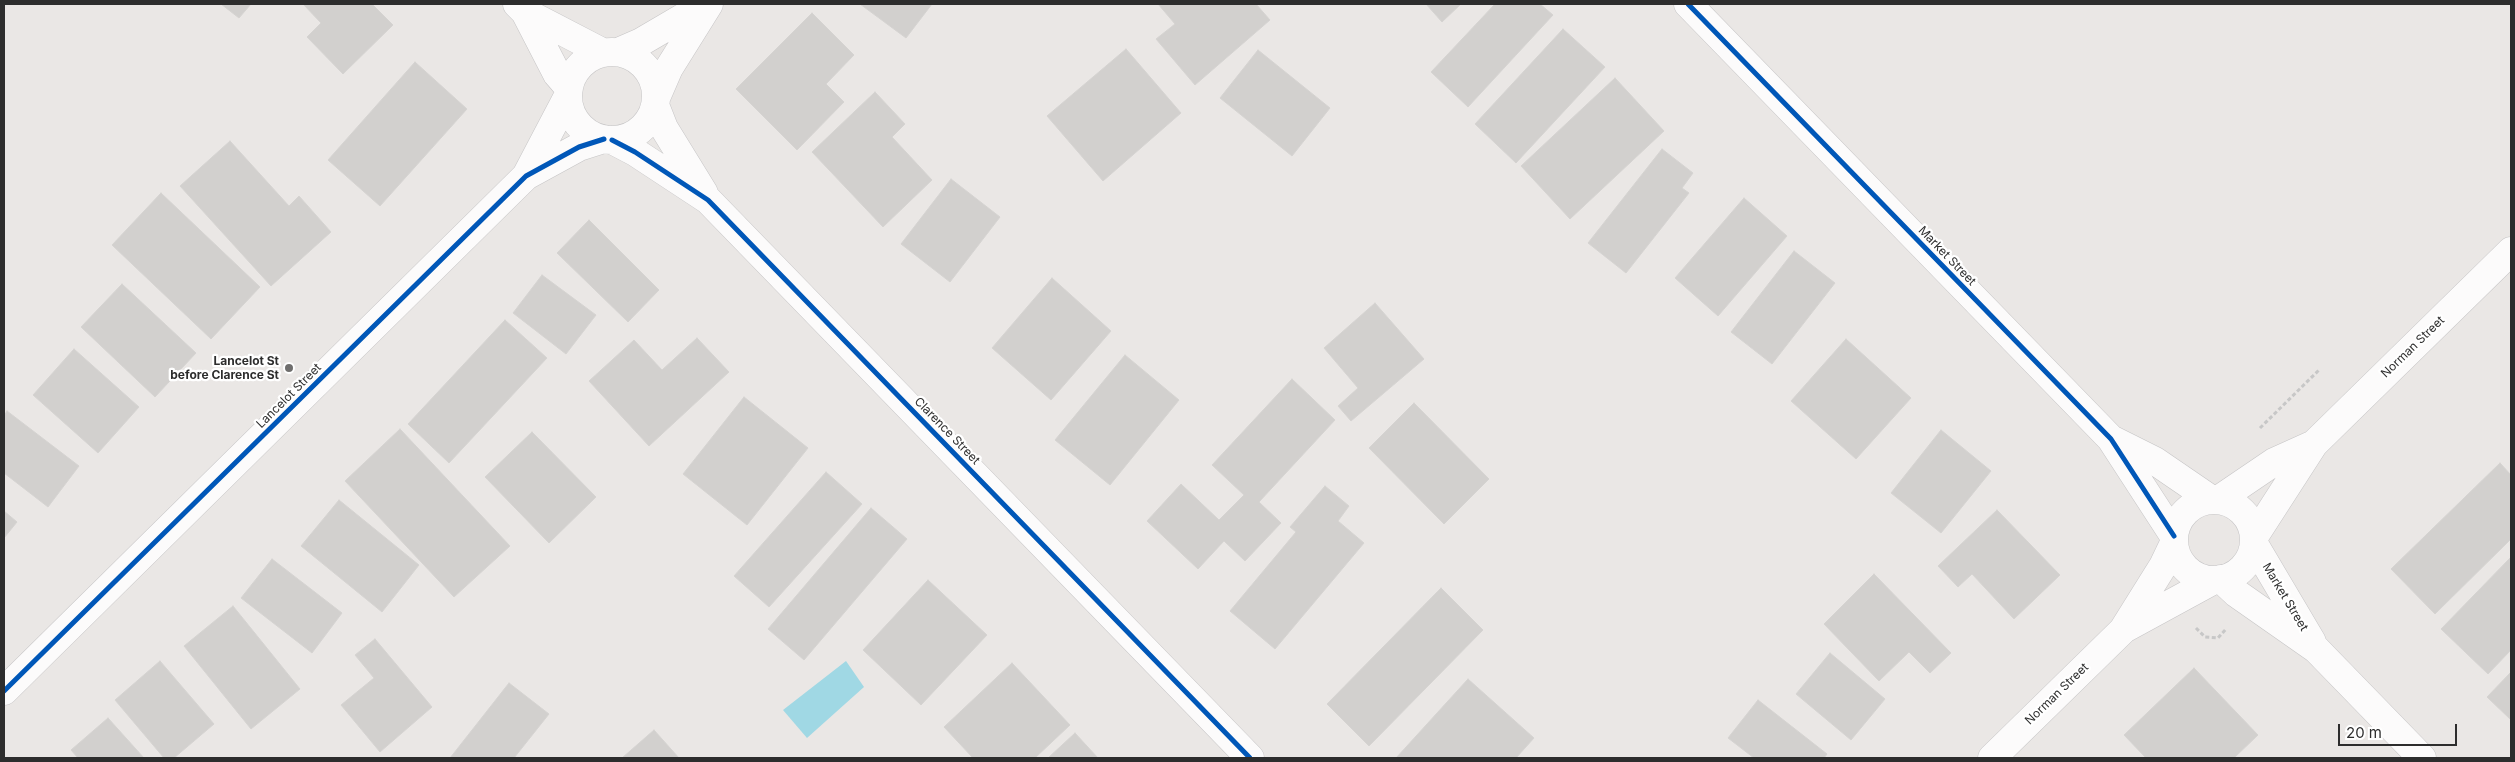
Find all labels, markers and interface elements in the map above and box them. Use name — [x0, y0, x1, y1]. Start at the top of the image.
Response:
street label: Market Street — [1915, 223, 1979, 289]
street label: Norman Street — [2378, 313, 2448, 381]
place label: Lancelot St before Clarence St — [170, 354, 279, 382]
street label: Lancelot Street — [254, 361, 324, 431]
marker: Lancelot St before Clarence St — [283, 362, 295, 374]
street label: Clarence Street — [911, 394, 983, 468]
street label: Market Street — [2259, 560, 2311, 634]
street label: Norman Street — [2022, 660, 2092, 728]
scale bar — [2340, 714, 2459, 746]
text: 20 m — [2346, 723, 2382, 742]

